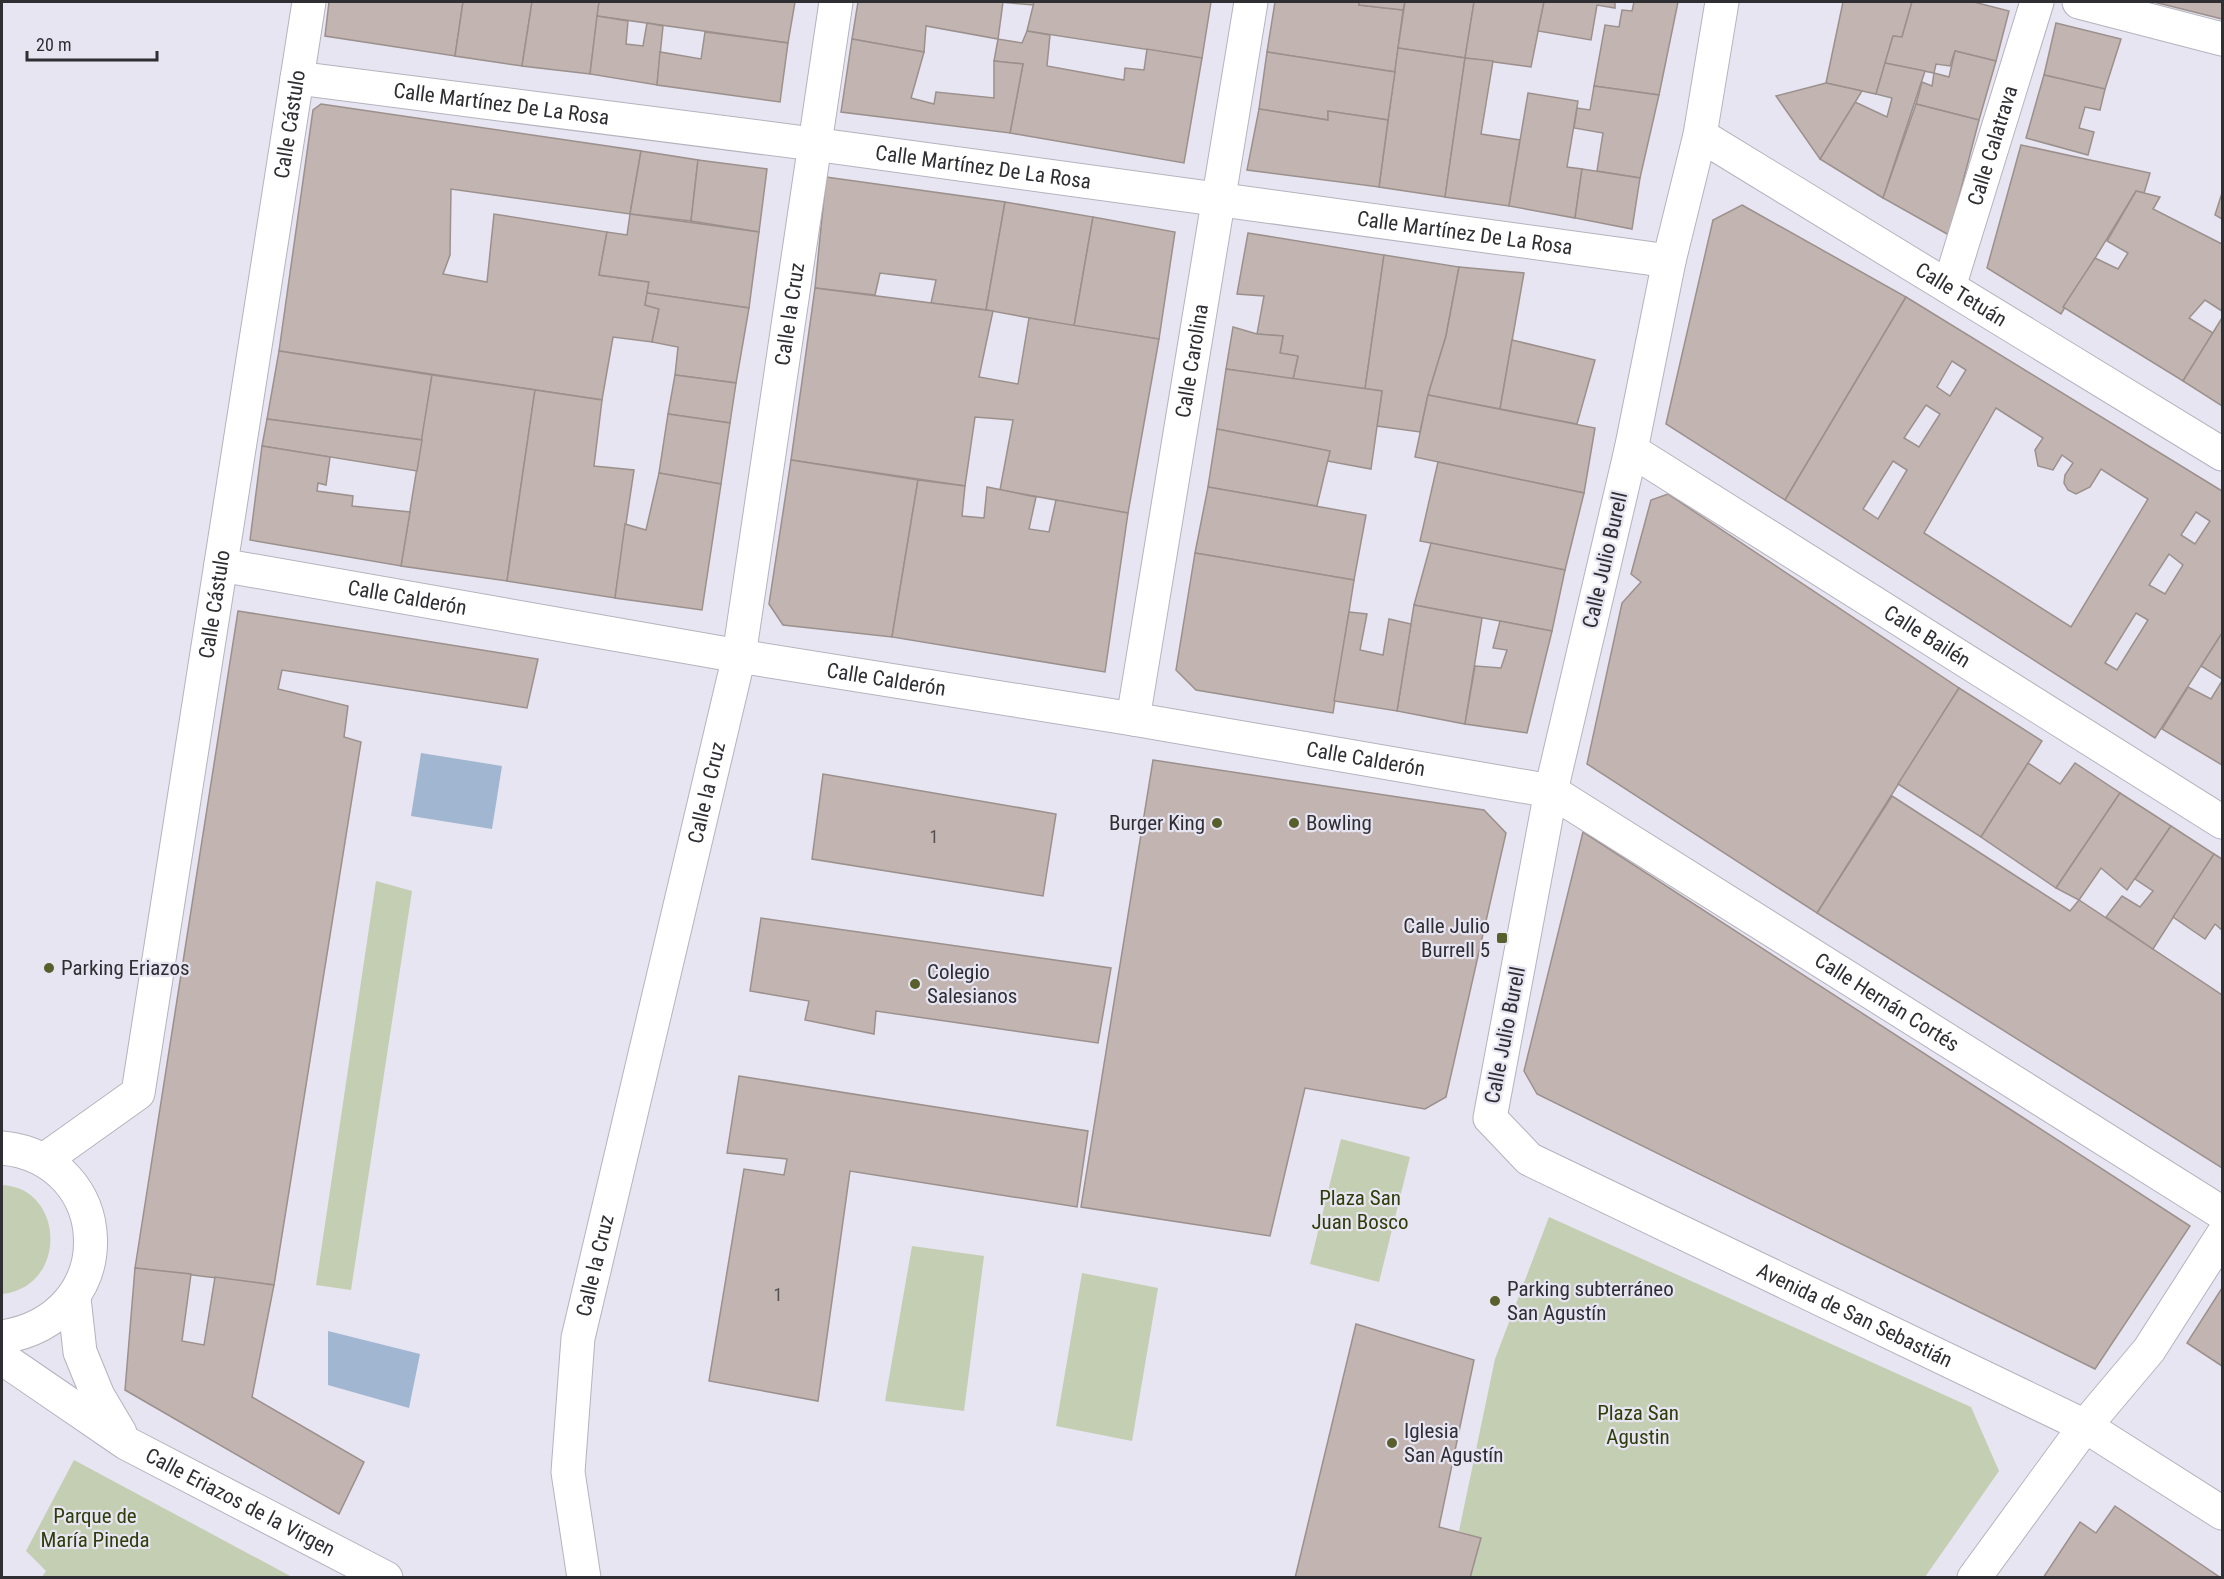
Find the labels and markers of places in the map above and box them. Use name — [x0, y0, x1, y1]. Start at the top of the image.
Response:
place label: Burger King — [1109, 811, 1205, 835]
place label: Bowling — [1306, 811, 1372, 835]
marker: Burger King — [1210, 816, 1224, 830]
marker: Bowling — [1287, 816, 1301, 830]
place label: Calle Julio Burrell 5 — [1403, 914, 1490, 962]
marker: Calle Julio Burrell 5 — [1495, 931, 1509, 945]
place label: Parking Eriazos — [61, 956, 190, 980]
place label: Colegio Salesianos — [927, 960, 1017, 1008]
marker: Parking Eriazos — [42, 961, 56, 975]
marker: Colegio Salesianos — [908, 977, 922, 991]
place label: Parking subterráneo San Agustín — [1507, 1277, 1674, 1325]
marker: Parking subterráneo San Agustín — [1488, 1294, 1502, 1308]
place label: Iglesia San Agustín — [1404, 1419, 1503, 1467]
marker: Iglesia San Agustín — [1385, 1436, 1399, 1450]

